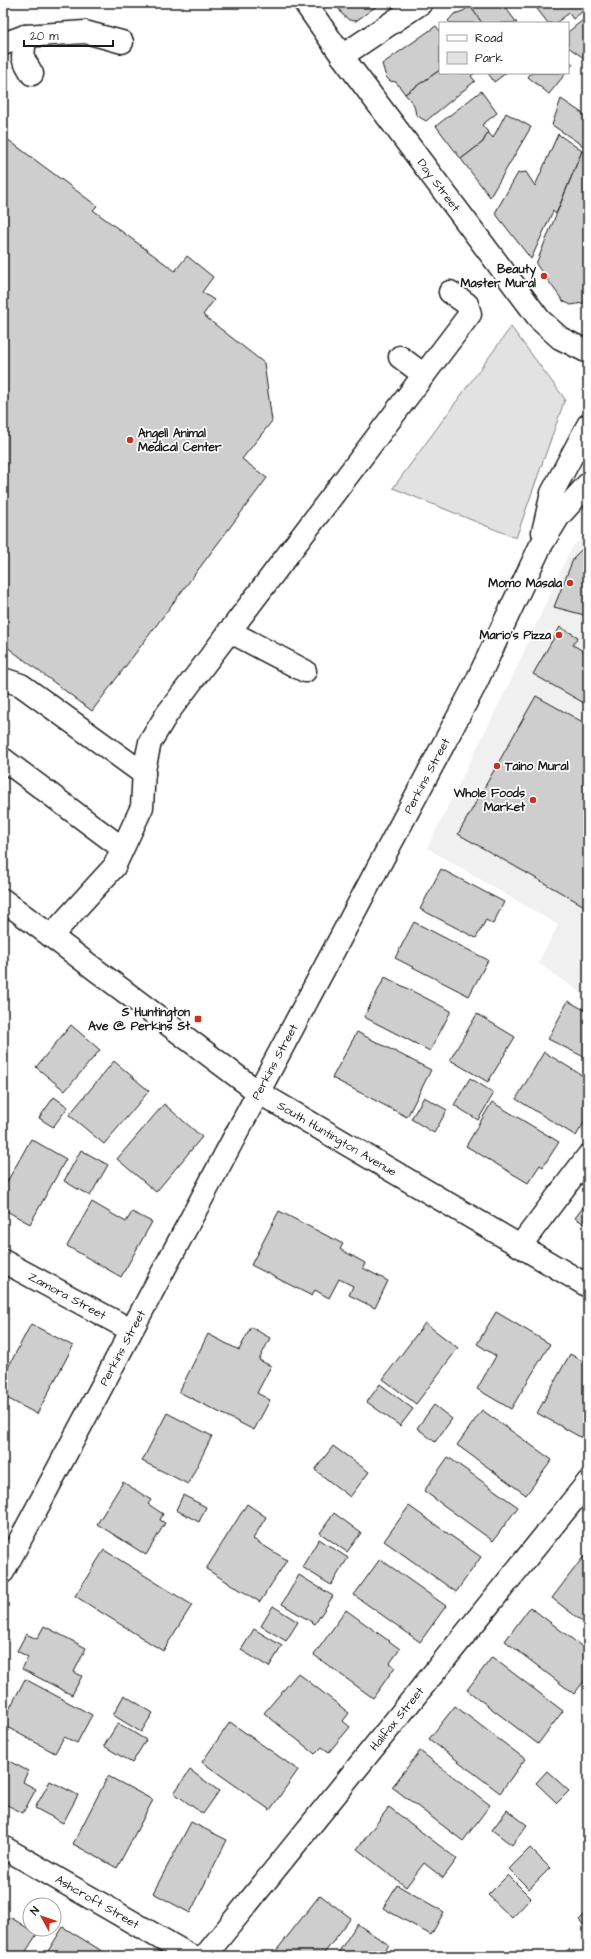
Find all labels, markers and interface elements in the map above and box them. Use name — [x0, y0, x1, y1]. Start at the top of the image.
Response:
scale bar — [24, 22, 113, 48]
legend — [439, 22, 569, 74]
text: 20 m — [30, 28, 59, 45]
text: Road — [475, 30, 503, 47]
text: Park — [475, 50, 503, 67]
street label: Day Street — [413, 155, 464, 215]
place label: Beauty Master Mural — [461, 261, 536, 292]
marker: Beauty Master Mural — [539, 271, 549, 281]
place label: Angell Animal Medical Center — [138, 425, 222, 456]
marker: Angell Animal Medical Center — [125, 435, 135, 445]
place label: Momo Masala — [488, 575, 563, 592]
marker: Momo Masala — [565, 578, 575, 588]
place label: Mario's Pizza — [480, 627, 552, 644]
marker: Mario's Pizza — [554, 630, 564, 640]
street label: Perkins Street — [400, 735, 454, 817]
place label: Taino Mural — [504, 758, 569, 775]
marker: Taino Mural — [492, 761, 502, 771]
place label: Whole Foods Market — [453, 785, 525, 816]
marker: Whole Foods Market — [528, 795, 538, 805]
place label: S Huntington Ave @ Perkins St — [88, 1004, 190, 1035]
marker: S Huntington Ave @ Perkins St — [193, 1014, 203, 1024]
street label: Perkins Street — [247, 1021, 302, 1103]
street label: South Huntington Avenue — [274, 1097, 400, 1181]
street label: Zamora Street — [25, 1268, 109, 1324]
street label: Perkins Street — [95, 1307, 150, 1389]
street label: Halifax Street — [366, 1683, 428, 1754]
street label: Ashcroft Street — [52, 1871, 143, 1933]
north arrow — [22, 1897, 62, 1937]
text: N — [27, 1903, 43, 1918]

